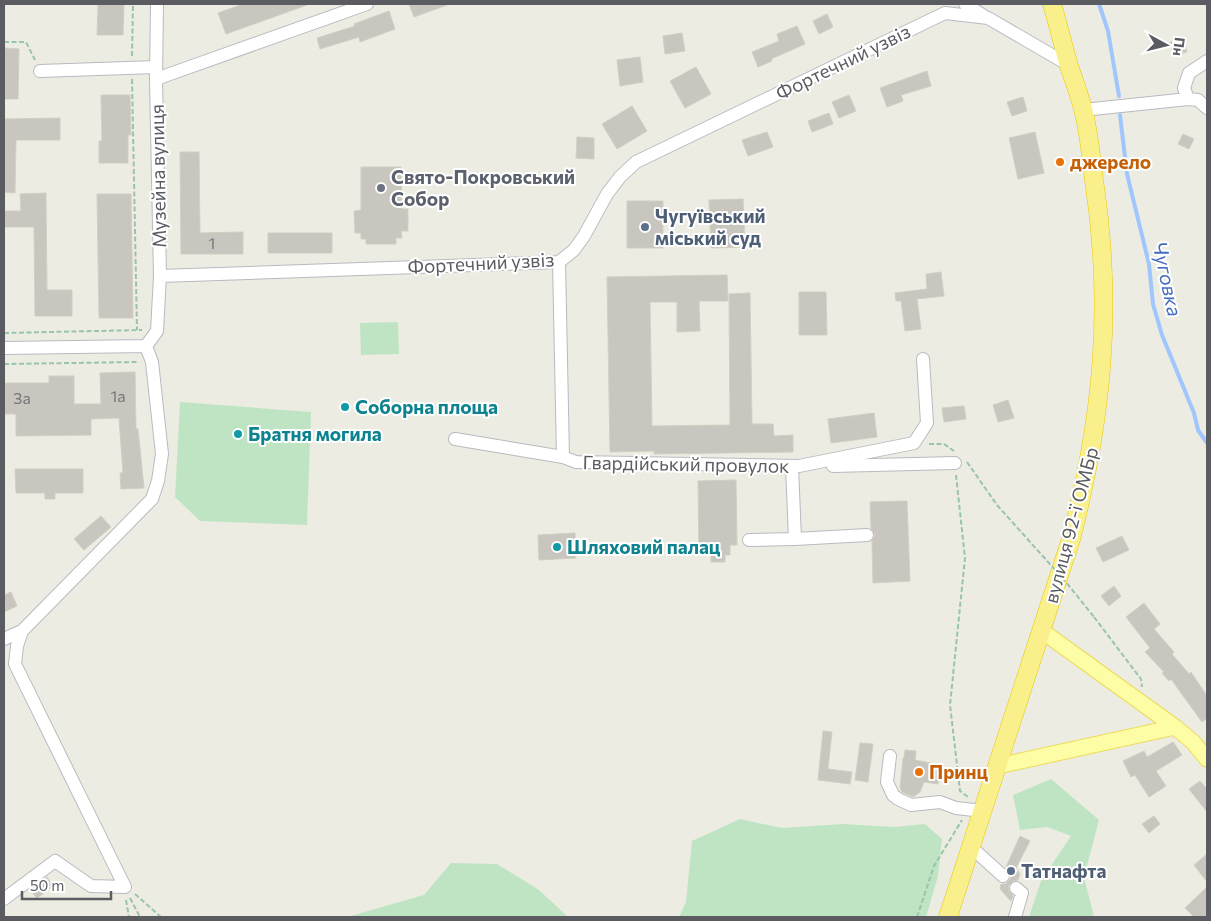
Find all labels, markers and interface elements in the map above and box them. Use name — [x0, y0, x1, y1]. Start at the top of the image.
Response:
street label: Фортечний узвіз — [772, 19, 914, 104]
north arrow — [1141, 20, 1191, 70]
text: Пн — [1170, 36, 1189, 57]
street label: Музейна вулиця — [145, 104, 170, 248]
place label: джерело — [1070, 150, 1151, 173]
marker: джерело — [1054, 156, 1066, 168]
place label: Свято-Покровський Собор — [391, 165, 575, 210]
marker: Свято-Покровський Собор — [375, 182, 387, 194]
place label: Чугуївський міський суд — [655, 204, 766, 249]
marker: Чугуївський міський суд — [639, 221, 651, 233]
house number: 1 — [209, 233, 215, 252]
water label: Чуговка — [1148, 239, 1188, 318]
street label: Фортечний узвіз — [407, 247, 555, 278]
house number: 1а — [110, 386, 126, 405]
house number: 3а — [13, 388, 31, 407]
place label: Соборна площа — [355, 395, 498, 418]
marker: Соборна площа — [339, 401, 351, 413]
place label: Братня могила — [248, 422, 382, 445]
marker: Братня могила — [232, 428, 244, 440]
street label: вулиця 92-ї ОМБр — [1039, 444, 1102, 605]
street label: Гвардійський провулок — [582, 450, 790, 477]
place label: Шляховий палац — [567, 535, 721, 558]
marker: Шляховий палац — [551, 541, 563, 553]
place label: Принц — [929, 760, 988, 783]
marker: Принц — [913, 766, 925, 778]
place label: Татнафта — [1021, 859, 1106, 882]
marker: Татнафта — [1005, 865, 1017, 877]
scale bar — [22, 868, 111, 900]
text: 50 m — [30, 876, 64, 894]

